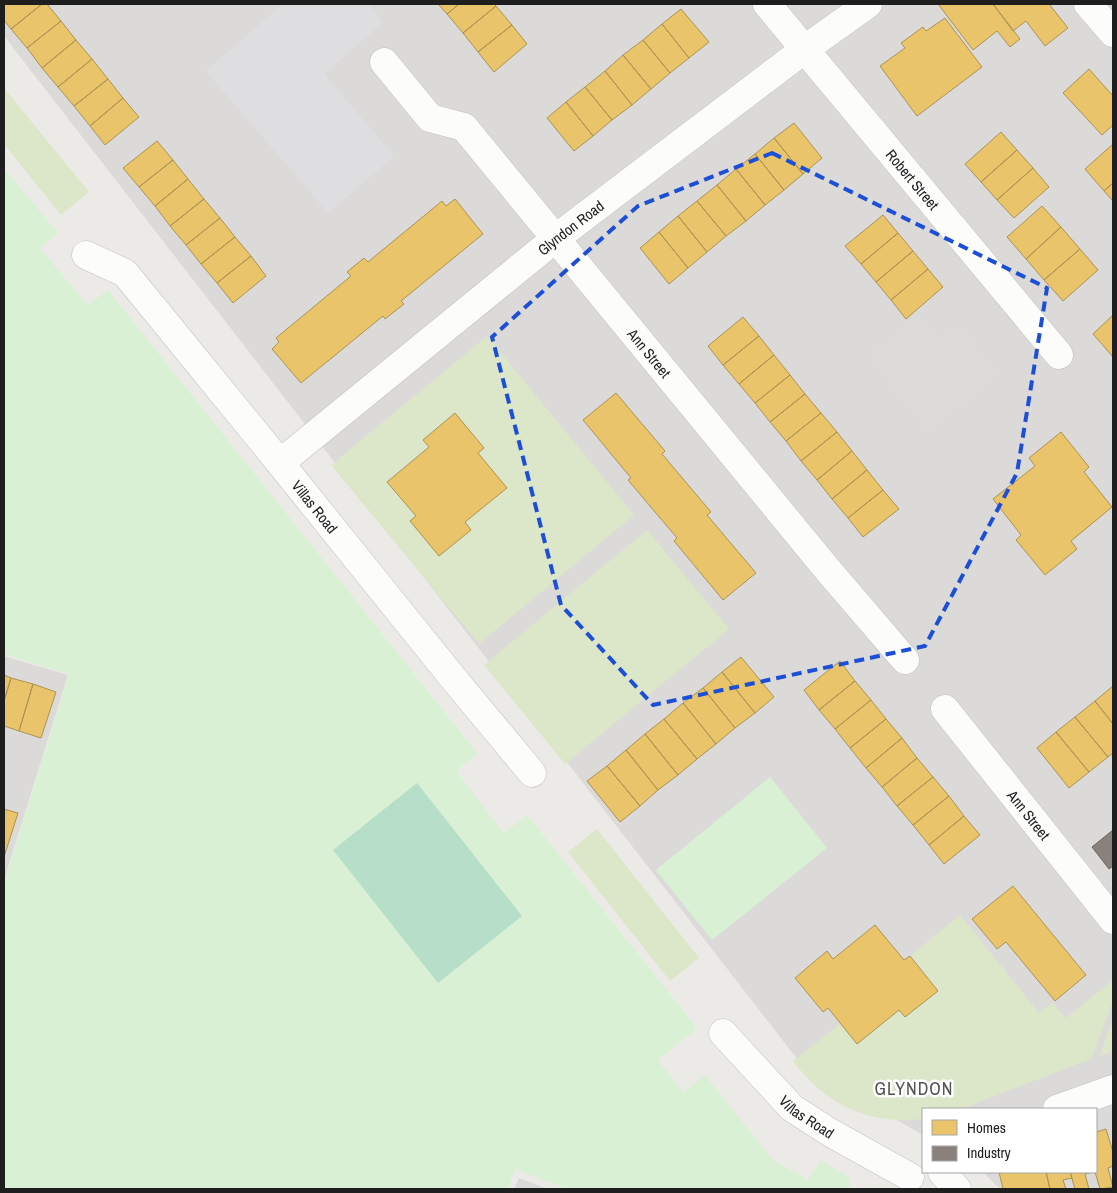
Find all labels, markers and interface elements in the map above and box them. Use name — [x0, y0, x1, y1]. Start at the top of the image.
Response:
street label: Robert Street — [881, 144, 945, 215]
street label: Glyndon Road — [533, 195, 608, 260]
street label: Ann Street — [622, 323, 676, 383]
street label: Villas Road — [287, 475, 343, 538]
street label: Ann Street — [1002, 785, 1056, 844]
district label: GLYNDON — [875, 1076, 953, 1101]
street label: Villas Road — [775, 1090, 838, 1143]
legend — [922, 1108, 1097, 1173]
text: Homes — [967, 1117, 1006, 1138]
text: Industry — [967, 1142, 1012, 1163]

